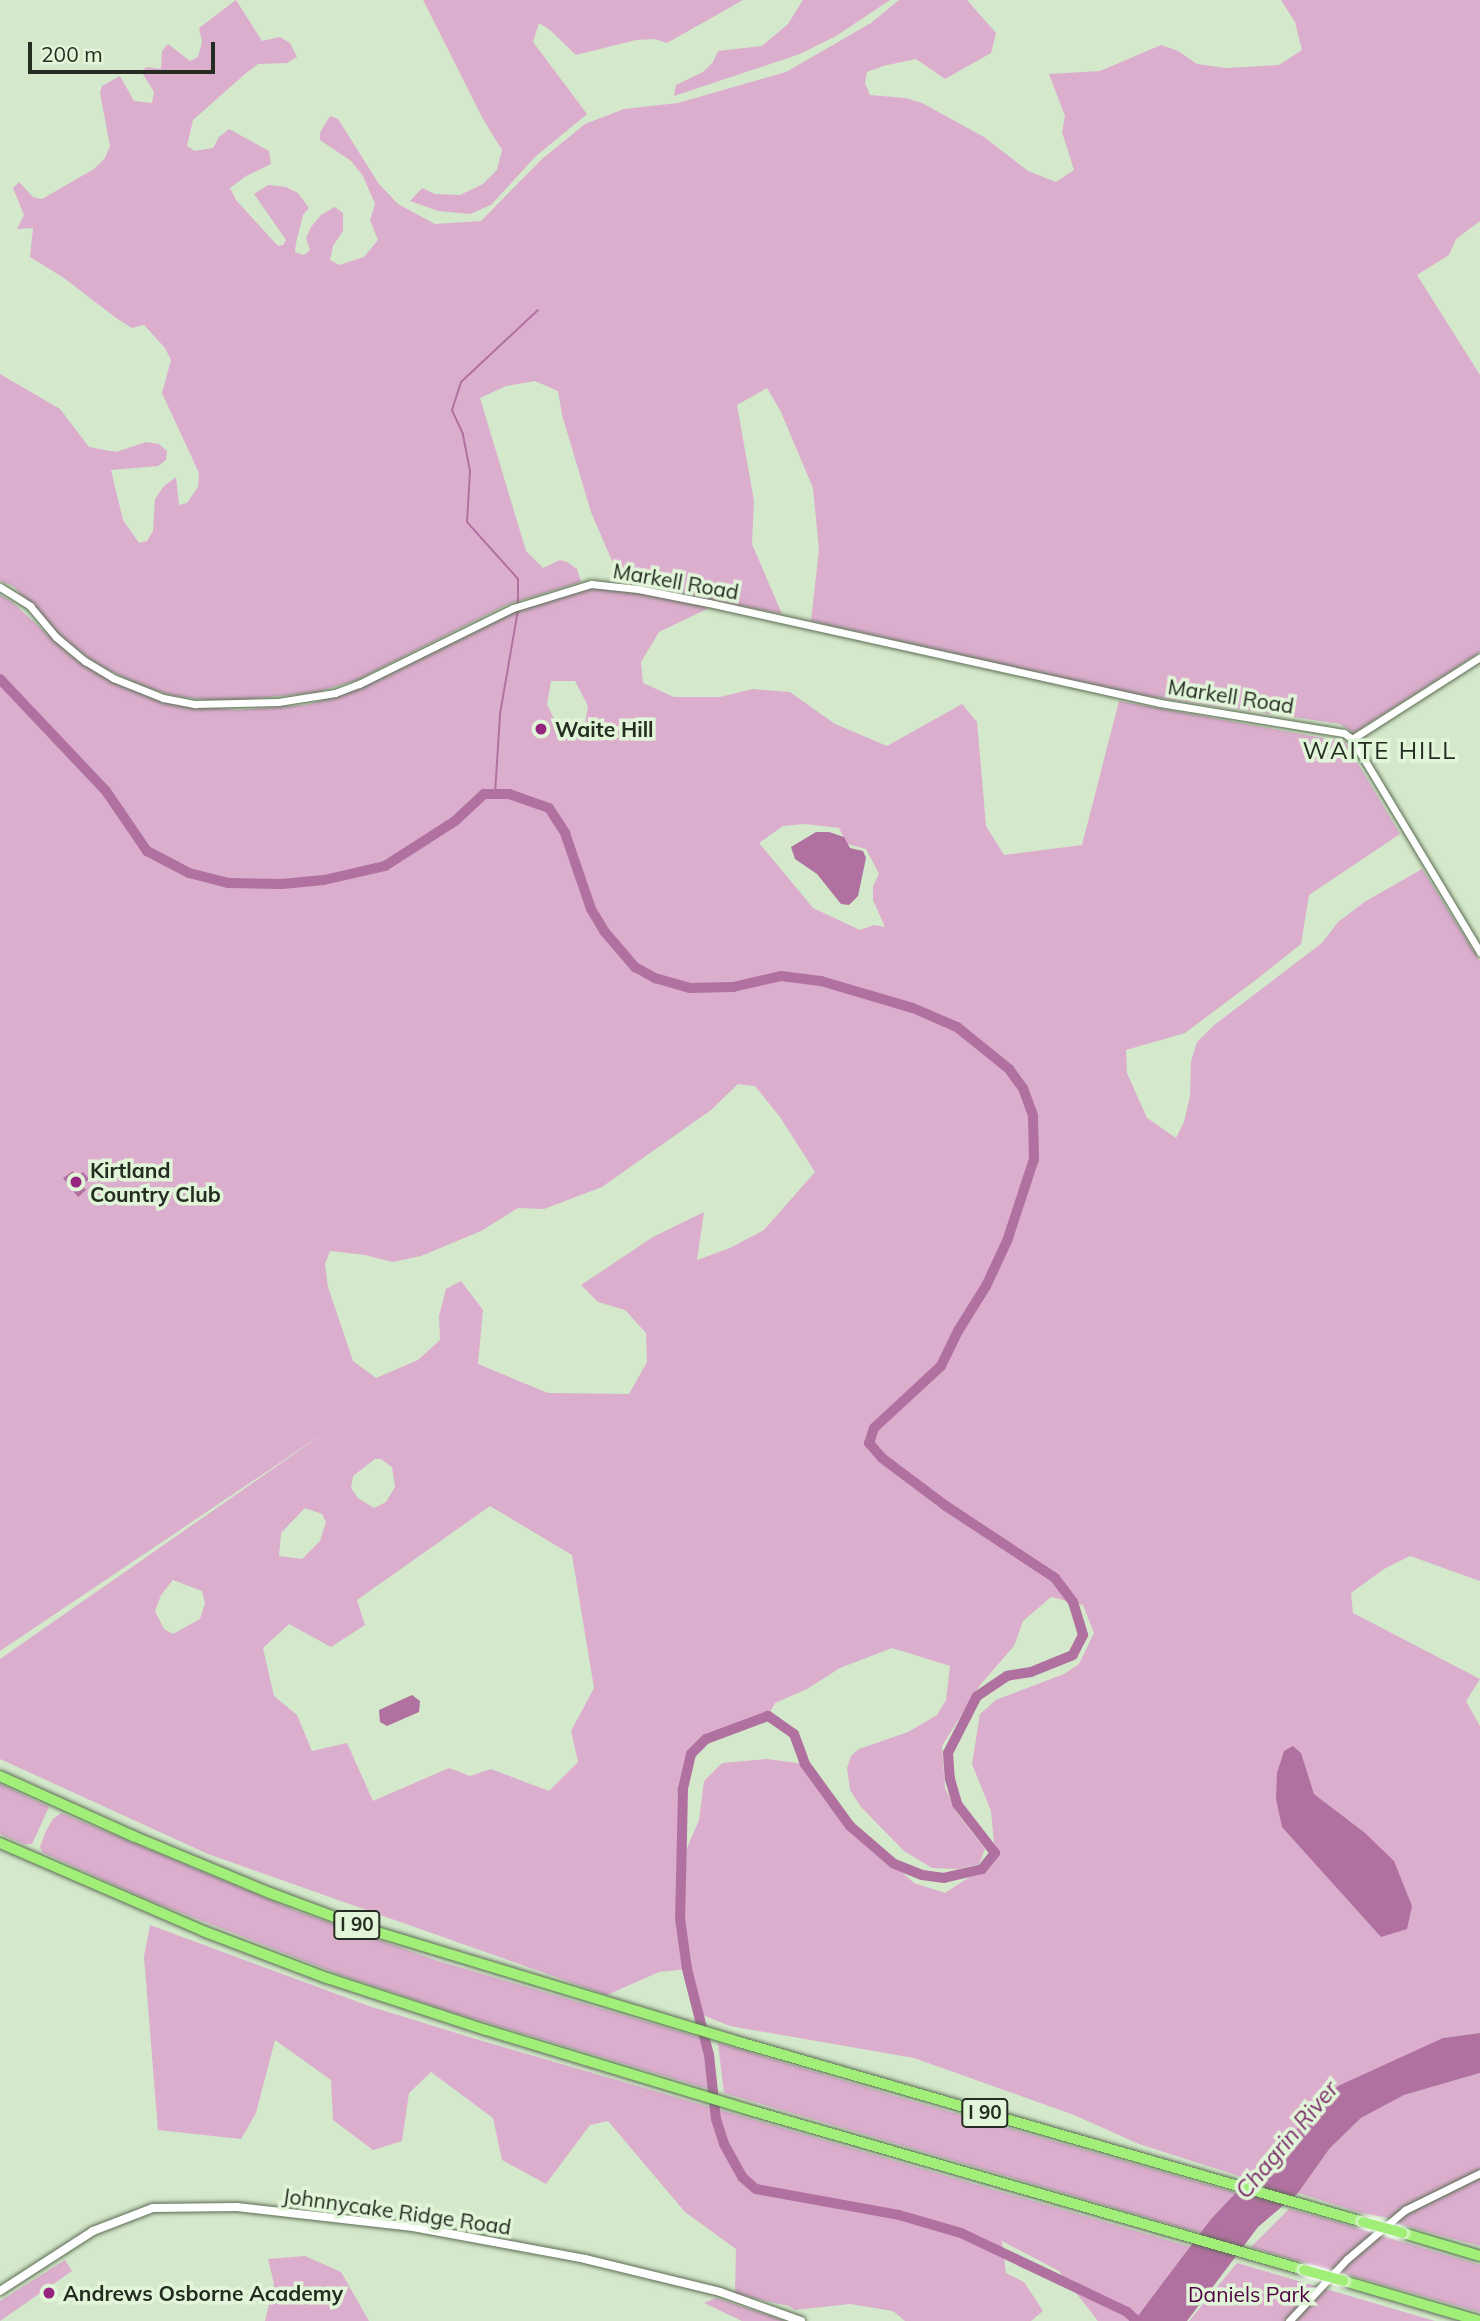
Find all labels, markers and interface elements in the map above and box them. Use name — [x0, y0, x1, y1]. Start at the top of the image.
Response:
scale bar — [32, 28, 219, 72]
text: 200 m — [41, 41, 103, 67]
street label: Markell Road — [611, 558, 741, 604]
street label: Markell Road — [1166, 674, 1296, 718]
place label: Waite Hill — [555, 716, 654, 742]
marker: Waite Hill — [533, 721, 549, 737]
district label: WAITE HILL — [1304, 737, 1456, 765]
place label: Kirtland Country Club — [90, 1157, 221, 1207]
marker: Kirtland Country Club — [68, 1174, 84, 1190]
road number: I 90 — [332, 1910, 382, 1940]
water label: Chagrin River — [1230, 2076, 1344, 2204]
road number: I 90 — [960, 2098, 1010, 2128]
street label: Johnnycake Ridge Road — [281, 2182, 513, 2240]
place label: Andrews Osborne Academy — [63, 2280, 343, 2306]
park label: Daniels Park — [1188, 2281, 1310, 2307]
marker: Andrews Osborne Academy — [41, 2285, 57, 2301]

